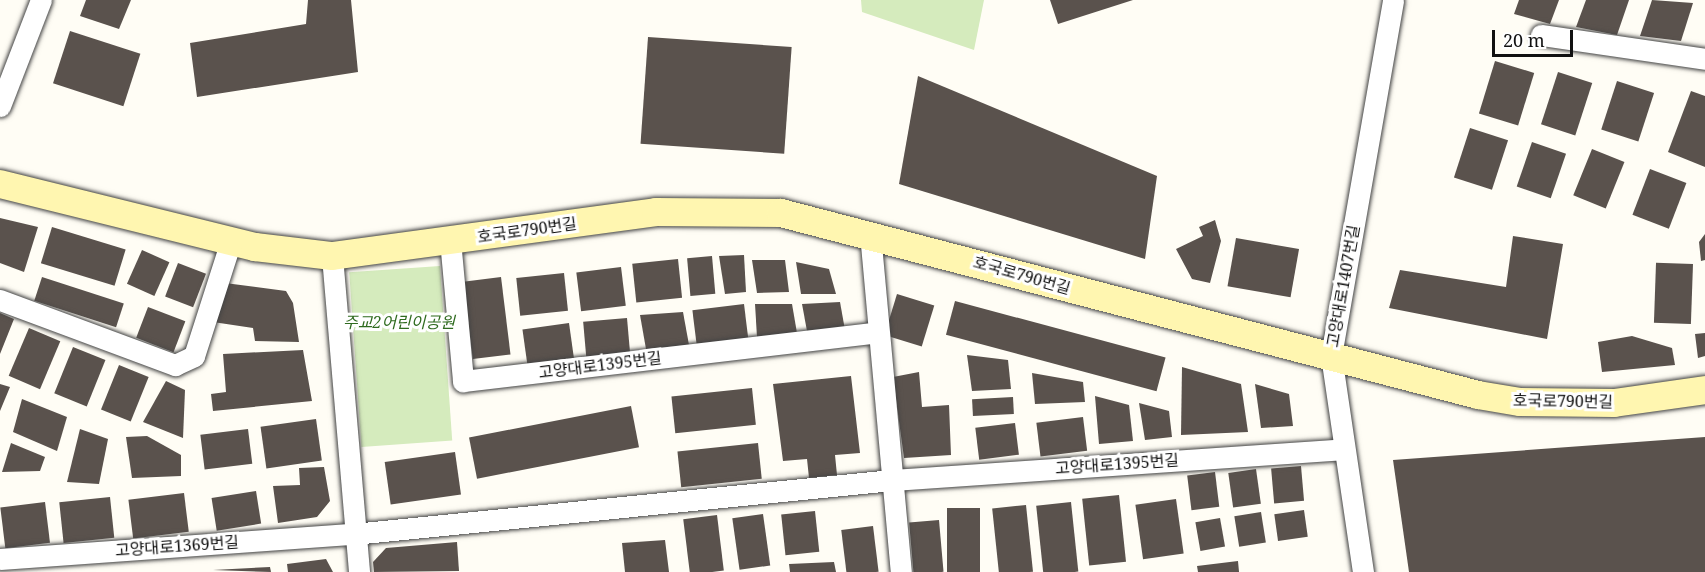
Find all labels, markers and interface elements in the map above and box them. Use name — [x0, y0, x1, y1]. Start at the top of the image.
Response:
scale bar — [1495, 18, 1576, 56]
text: 20 m — [1503, 28, 1545, 52]
street label: 호국로790번길 — [476, 214, 578, 246]
street label: 고양대로1407번길 — [1323, 223, 1363, 349]
street label: 호국로790번길 — [971, 252, 1073, 298]
park label: 주교2어린이공원 — [343, 312, 455, 332]
street label: 고양대로1395번길 — [537, 348, 663, 382]
street label: 호국로790번길 — [1513, 391, 1613, 411]
street label: 고양대로1395번길 — [1054, 450, 1180, 478]
street label: 고양대로1369번길 — [114, 532, 240, 560]

